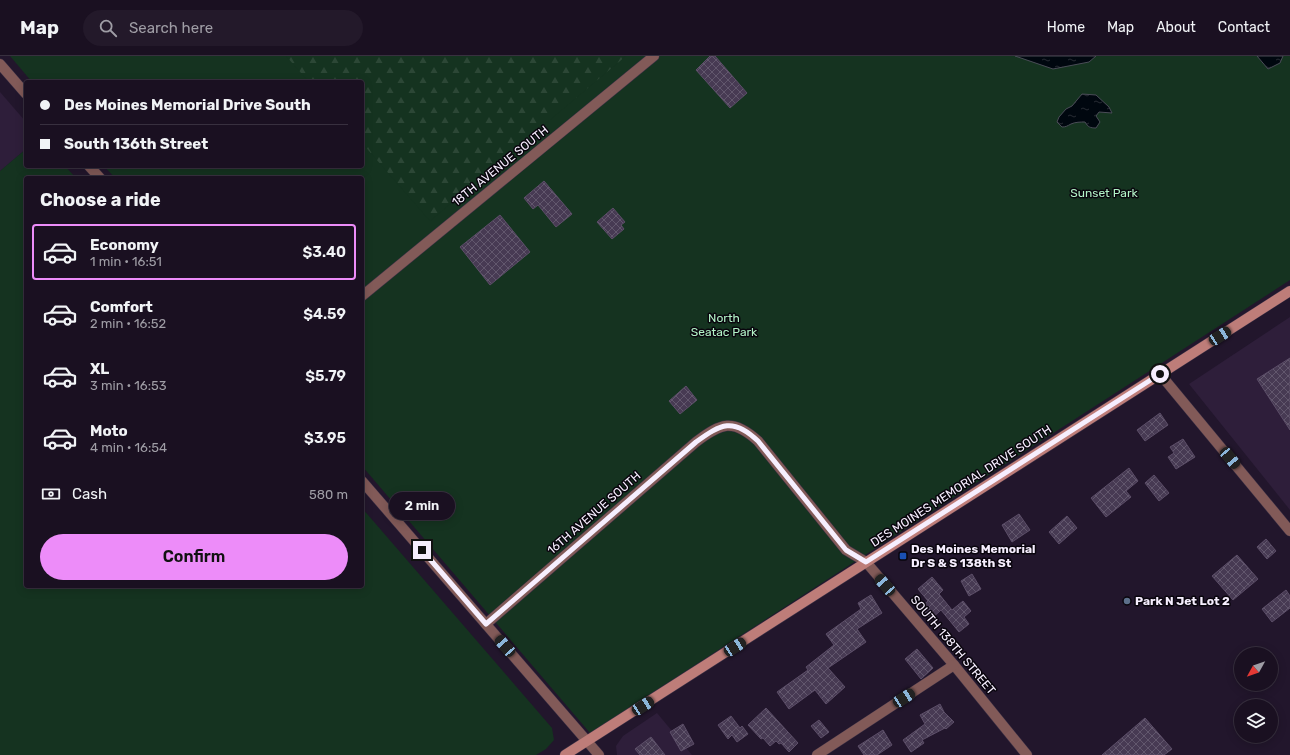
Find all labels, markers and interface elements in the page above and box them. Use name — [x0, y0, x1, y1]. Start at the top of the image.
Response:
search box — [83, 10, 363, 46]
text: Map — [20, 16, 59, 39]
icon: search — [97, 17, 119, 39]
text: Search here — [129, 19, 213, 37]
text: Home — [1047, 19, 1085, 36]
text: Map — [1107, 19, 1134, 36]
text: About — [1156, 19, 1196, 36]
text: Contact — [1218, 19, 1270, 36]
text: Des Moines Memorial Drive South — [64, 96, 311, 114]
street label: 18TH AVENUE SOUTH — [449, 123, 551, 209]
text: South 136th Street — [64, 135, 208, 153]
park label: Sunset Park — [1070, 186, 1138, 200]
text: Choose a ride — [40, 189, 161, 211]
icon: car — [42, 234, 78, 270]
text: Economy — [90, 236, 159, 254]
text: $3.40 — [302, 243, 346, 261]
text: 1 min · 16:51 — [90, 254, 162, 269]
icon: car — [42, 296, 78, 332]
text: Comfort — [90, 298, 153, 316]
text: $4.59 — [303, 305, 346, 323]
park label: North Seatac Park — [691, 311, 758, 339]
text: 2 min · 16:52 — [90, 316, 166, 331]
car — [1207, 324, 1233, 348]
icon: car — [42, 358, 78, 394]
text: XL — [90, 360, 109, 378]
route start — [1151, 365, 1169, 383]
text: $5.79 — [305, 367, 346, 385]
text: 3 min · 16:53 — [90, 378, 167, 393]
icon: car — [42, 420, 78, 456]
text: Moto — [90, 422, 128, 440]
street label: DES MOINES MEMORIAL DRIVE SOUTH — [868, 422, 1054, 550]
text: $3.95 — [304, 429, 346, 447]
text: 4 min · 16:54 — [90, 440, 167, 455]
car — [1218, 445, 1242, 471]
street label: 16TH AVENUE SOUTH — [544, 469, 644, 557]
icon: cash — [40, 483, 62, 505]
text: Cash — [72, 485, 107, 503]
text: 580 m — [309, 487, 348, 502]
callout: 2 min — [389, 492, 455, 520]
text: 2 min — [405, 498, 439, 513]
button: Confirm — [40, 534, 348, 580]
route end — [413, 541, 431, 559]
place label: Des Moines Memorial Dr S & S 138th St — [911, 542, 1035, 570]
marker: Des Moines Memorial Dr S & S 138th St — [898, 551, 908, 561]
car — [873, 572, 897, 598]
street label: SOUTH 138TH STREET — [908, 593, 998, 697]
place label: Park N Jet Lot 2 — [1135, 594, 1230, 608]
marker: Park N Jet Lot 2 — [1122, 596, 1132, 606]
car — [493, 633, 517, 659]
car — [722, 635, 748, 659]
north arrow — [1234, 647, 1278, 691]
map controls — [1234, 647, 1278, 743]
car — [891, 686, 917, 710]
car — [630, 694, 656, 718]
button: layers — [1234, 699, 1278, 743]

